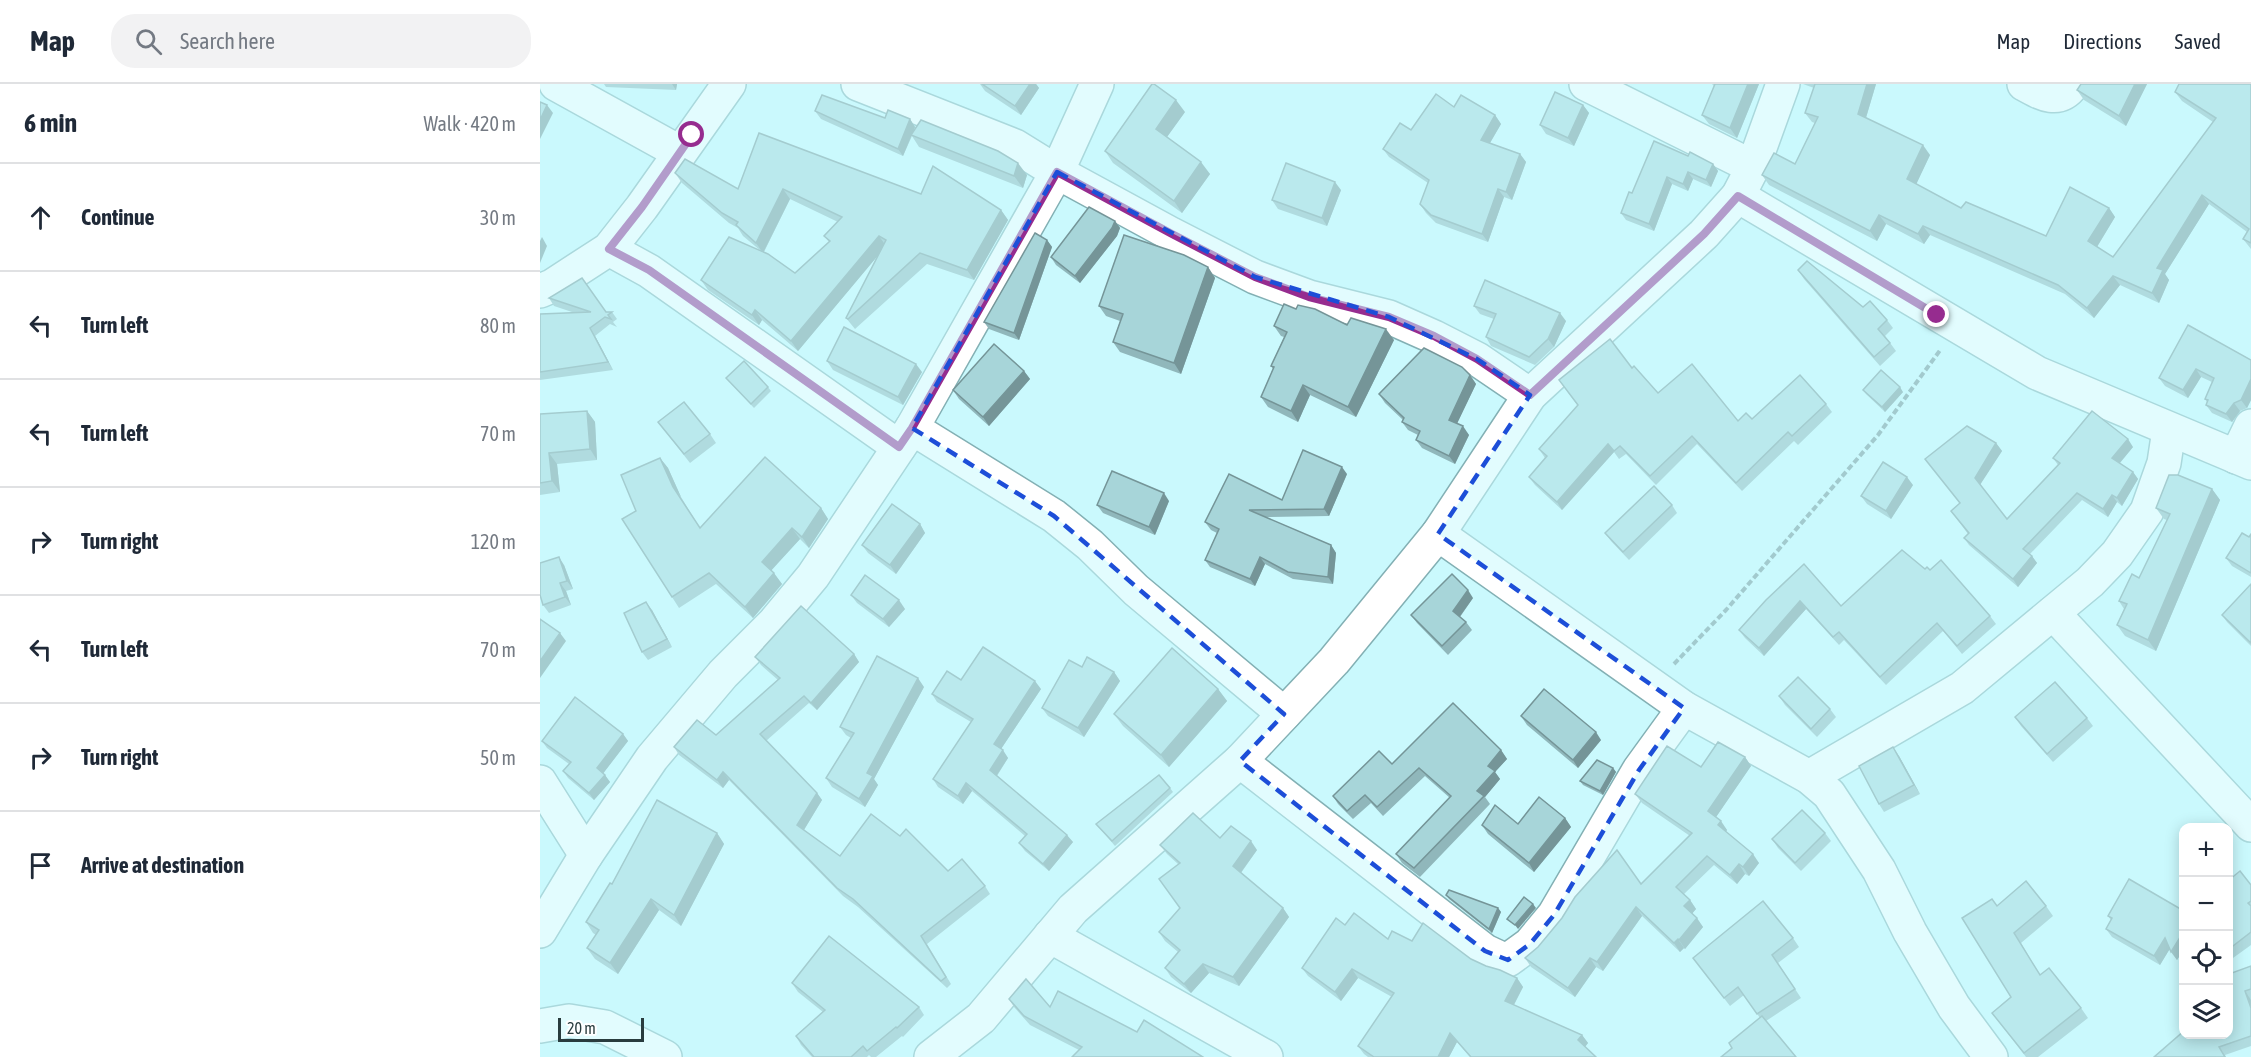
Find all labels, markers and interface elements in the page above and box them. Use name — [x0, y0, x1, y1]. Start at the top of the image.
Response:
search box — [111, 14, 531, 68]
text: Map — [30, 25, 75, 57]
icon: search — [132, 25, 165, 58]
text: Search here — [180, 28, 275, 54]
text: Map — [1996, 29, 2030, 53]
text: Directions — [2063, 29, 2142, 53]
text: Saved — [2175, 29, 2221, 53]
text: 6 min — [24, 108, 77, 138]
text: Walk · 420 m — [424, 112, 516, 135]
route start — [678, 121, 704, 147]
icon: ahead — [24, 201, 57, 234]
text: Continue — [81, 204, 155, 230]
text: 30 m — [480, 206, 516, 229]
route end — [1923, 301, 1949, 327]
icon: left — [24, 309, 57, 342]
text: Turn left — [81, 312, 148, 338]
text: 80 m — [480, 314, 516, 337]
icon: left — [24, 417, 57, 450]
text: Turn left — [81, 420, 148, 446]
text: 70 m — [480, 422, 516, 445]
icon: right — [24, 525, 57, 558]
text: Turn right — [81, 528, 158, 554]
text: 120 m — [471, 530, 516, 553]
icon: left — [24, 633, 57, 666]
text: Turn left — [81, 636, 148, 662]
text: 70 m — [480, 638, 516, 661]
icon: right — [24, 741, 57, 774]
text: Turn right — [81, 744, 158, 770]
text: 50 m — [480, 746, 516, 769]
map controls — [2179, 823, 2233, 1039]
button: + — [2179, 823, 2233, 877]
icon: arrive — [24, 849, 57, 882]
text: Arrive at destination — [81, 852, 244, 878]
button: − — [2179, 877, 2233, 931]
button: locate — [2179, 931, 2233, 985]
button: layers — [2179, 985, 2233, 1039]
scale bar — [558, 1015, 644, 1042]
text: 20 m — [567, 1019, 596, 1037]

